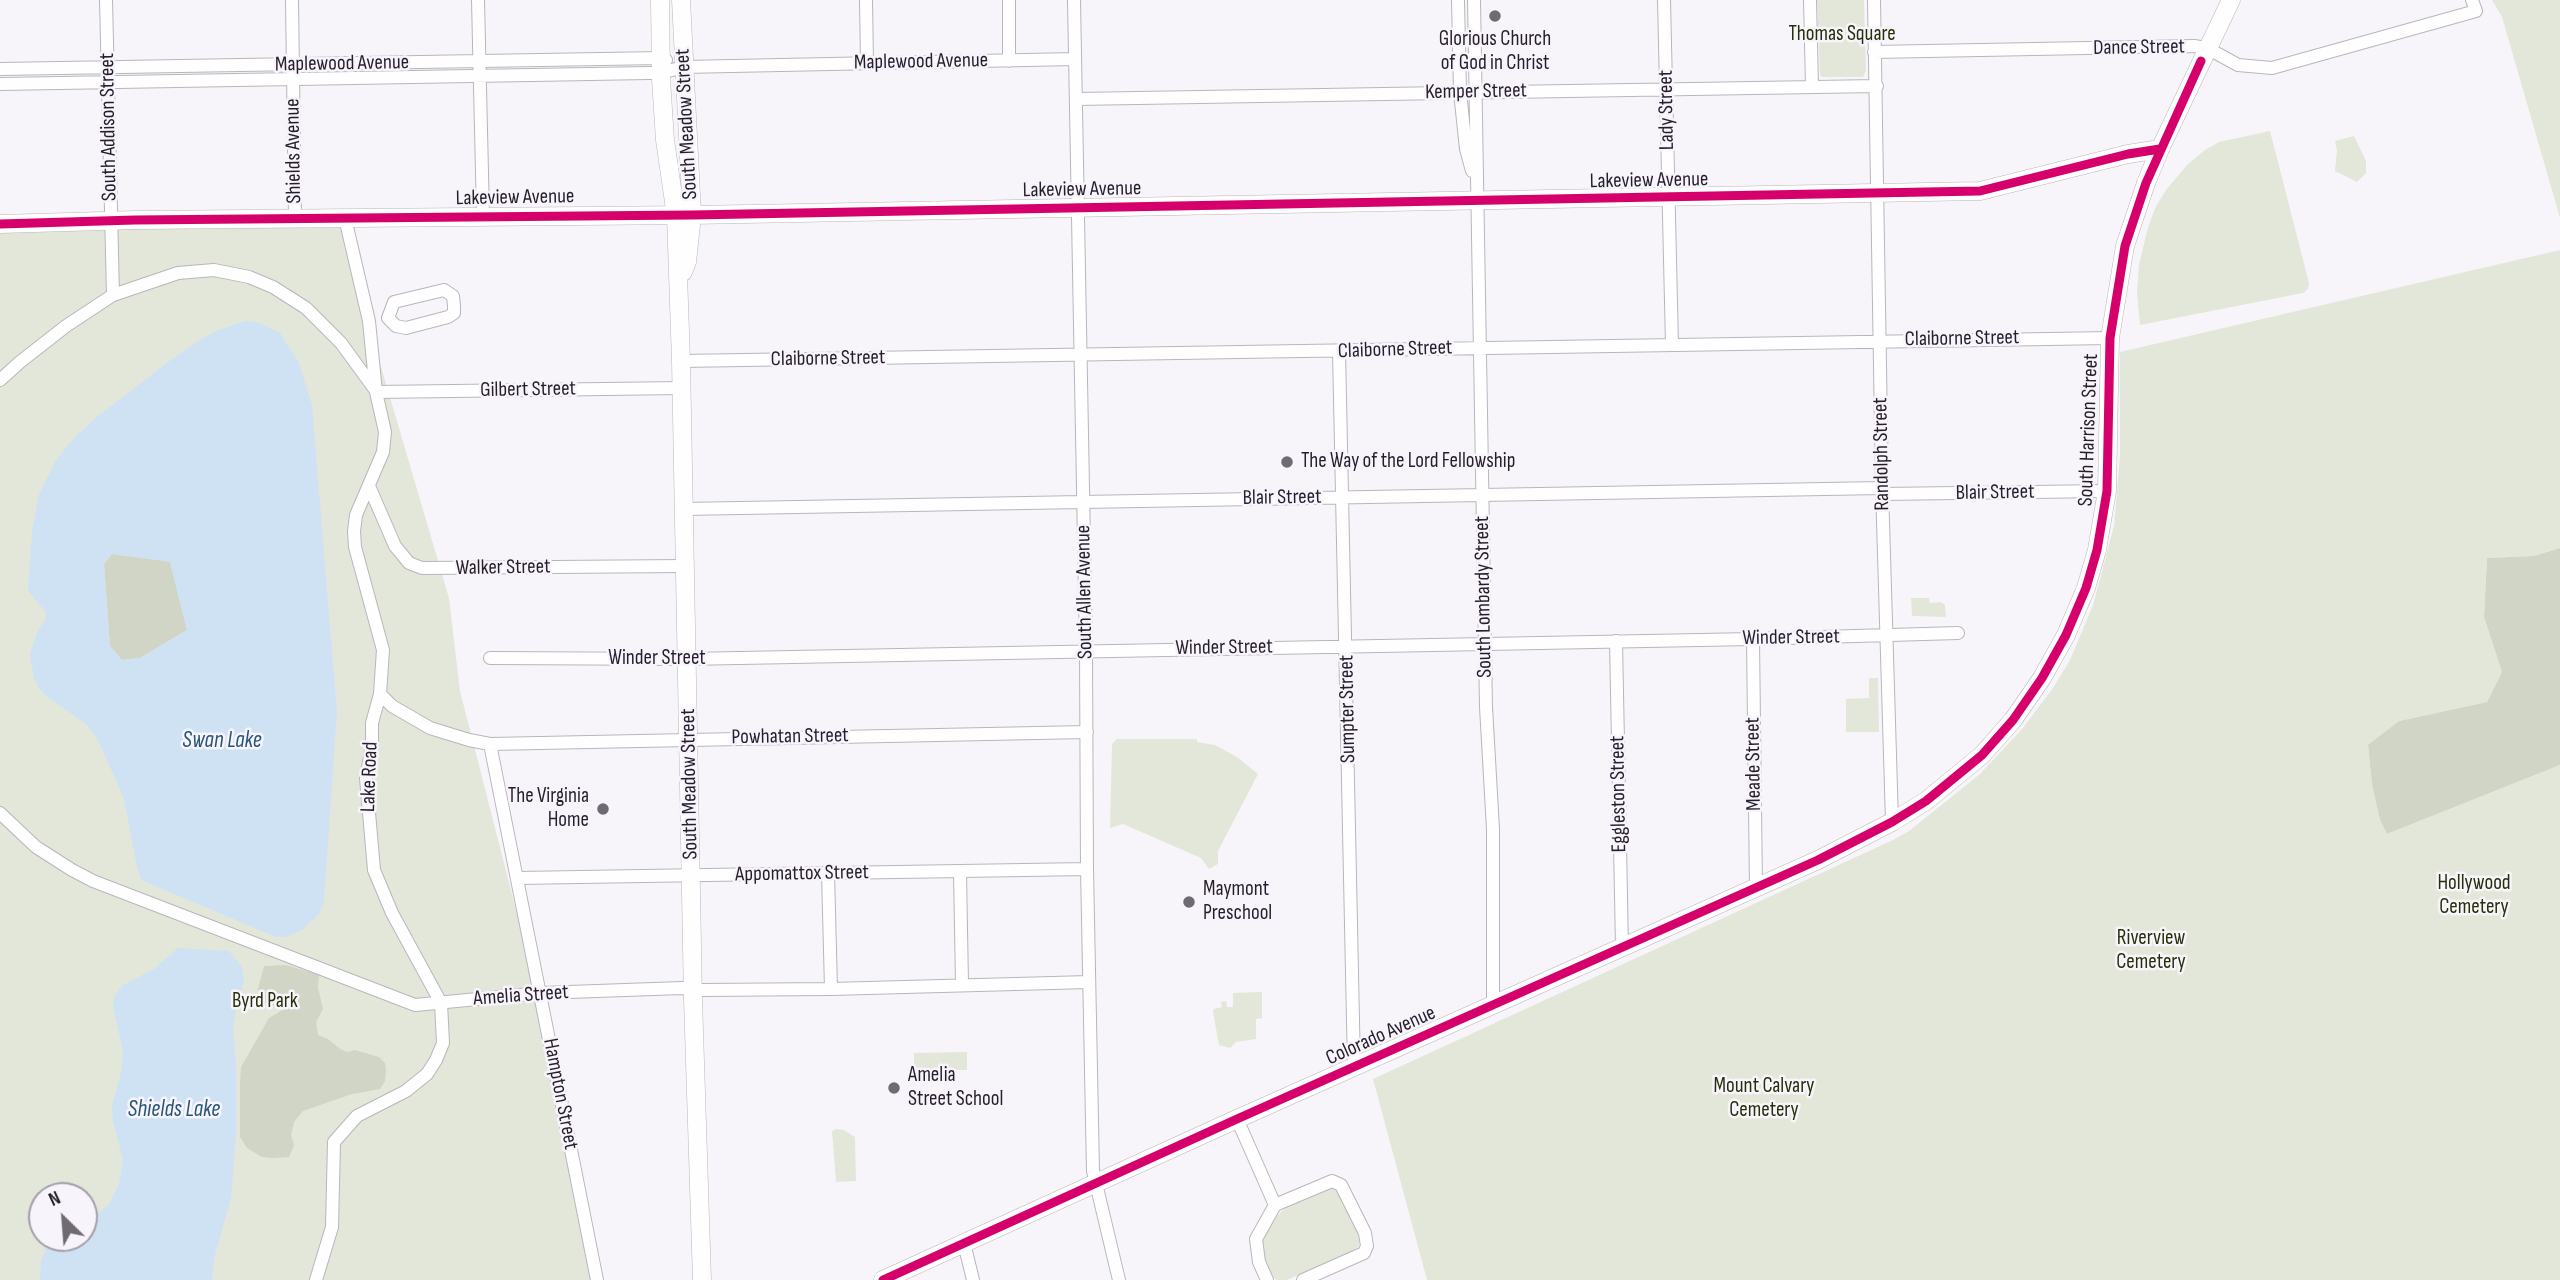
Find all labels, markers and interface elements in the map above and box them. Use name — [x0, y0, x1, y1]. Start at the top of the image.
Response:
marker: Glorious Church of God in Christ — [1487, 8, 1503, 24]
park label: Thomas Square — [1788, 22, 1896, 48]
place label: Glorious Church of God in Christ — [1439, 27, 1551, 77]
street label: Dance Street — [2093, 35, 2185, 61]
street label: South Meadow Street — [670, 48, 704, 200]
street label: Maplewood Avenue — [854, 48, 988, 76]
street label: Maplewood Avenue — [275, 50, 409, 78]
street label: South Addison Street — [95, 53, 123, 201]
street label: Lady Street — [1654, 70, 1680, 150]
street label: Kemper Street — [1425, 79, 1527, 105]
street label: Shields Avenue — [280, 98, 308, 204]
street label: Lakeview Avenue — [1589, 167, 1709, 195]
street label: Lakeview Avenue — [1022, 176, 1142, 204]
street label: Lakeview Avenue — [455, 184, 575, 212]
street label: Claiborne Street — [1904, 325, 2020, 353]
street label: Claiborne Street — [1337, 335, 1453, 365]
street label: Claiborne Street — [770, 345, 886, 373]
street label: South Harrison Street — [2074, 353, 2104, 507]
street label: Gilbert Street — [480, 377, 576, 403]
street label: Randolph Street — [1868, 397, 1896, 511]
place label: The Way of the Lord Fellowship — [1301, 449, 1515, 475]
marker: The Way of the Lord Fellowship — [1279, 454, 1295, 470]
street label: Blair Street — [1955, 480, 2035, 506]
street label: Blair Street — [1242, 485, 1322, 511]
street label: South Lombardy Street — [1470, 516, 1498, 678]
street label: South Allen Avenue — [1071, 525, 1099, 659]
street label: Walker Street — [455, 555, 551, 581]
street label: Winder Street — [1742, 625, 1840, 651]
street label: Winder Street — [1175, 635, 1273, 661]
street label: Winder Street — [608, 646, 706, 672]
street label: Sumpter Street — [1334, 655, 1362, 763]
street label: South Meadow Street — [676, 708, 704, 860]
street label: Meade Street — [1741, 717, 1767, 811]
street label: Powhatan Street — [731, 723, 849, 751]
water label: Swan Lake — [182, 727, 262, 755]
street label: Eggleston Street — [1605, 735, 1633, 853]
street label: Lake Road — [356, 741, 384, 813]
place label: The Virginia Home — [508, 784, 589, 834]
marker: The Virginia Home — [595, 801, 611, 817]
street label: Appomattox Street — [735, 860, 869, 888]
park label: Hollywood Cemetery — [2437, 871, 2511, 921]
place label: Maymont Preschool — [1203, 877, 1272, 927]
marker: Maymont Preschool — [1181, 894, 1197, 910]
park label: Riverview Cemetery — [2116, 926, 2186, 976]
street label: Amelia Street — [473, 980, 569, 1012]
park label: Byrd Park — [232, 989, 298, 1015]
street label: Colorado Avenue — [1322, 1001, 1440, 1071]
street label: Hampton Street — [537, 1036, 583, 1152]
place label: Amelia Street School — [908, 1063, 1003, 1113]
park label: Mount Calvary Cemetery — [1714, 1074, 1814, 1124]
marker: Amelia Street School — [886, 1080, 902, 1096]
water label: Shields Lake — [128, 1096, 220, 1124]
north arrow — [28, 1182, 98, 1252]
text: N — [45, 1187, 64, 1212]

